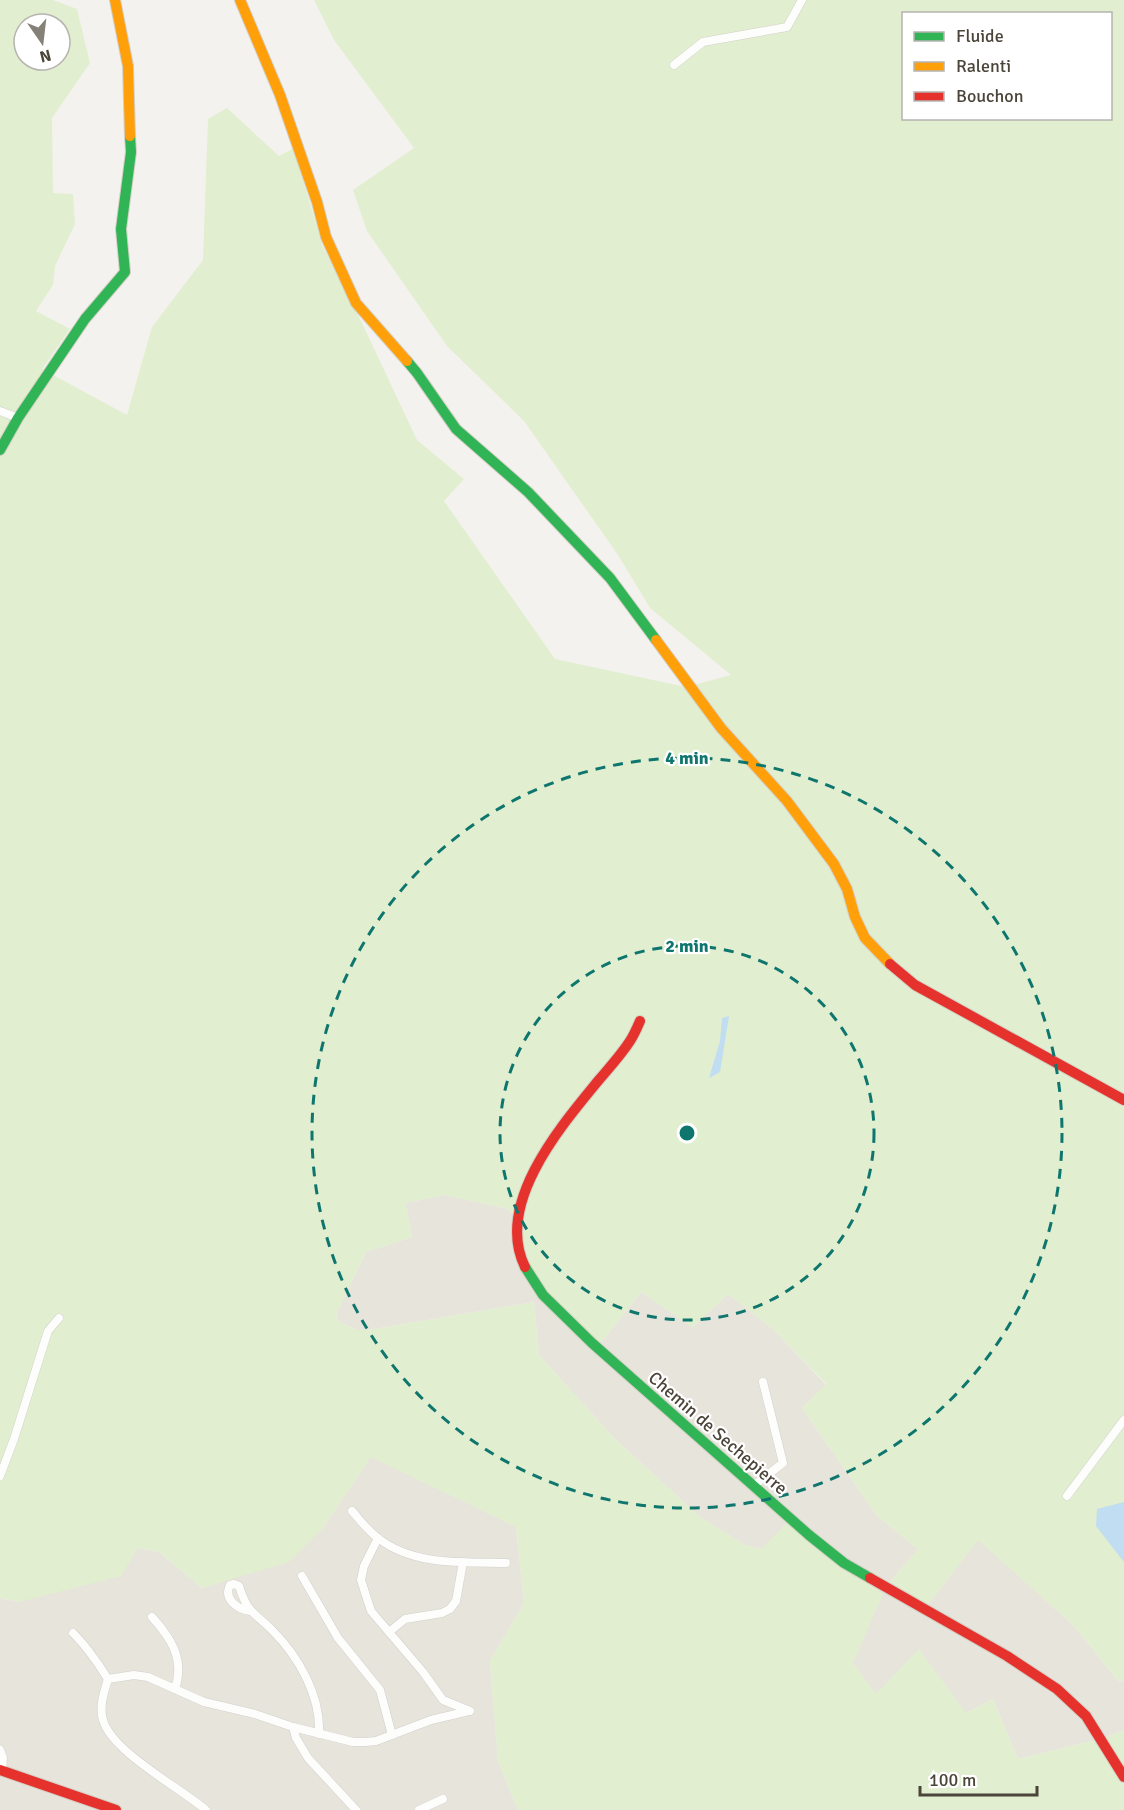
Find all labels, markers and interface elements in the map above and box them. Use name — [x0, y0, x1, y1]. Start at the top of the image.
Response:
north arrow — [12, 12, 72, 72]
legend — [902, 12, 1112, 120]
text: Fluide — [956, 25, 1004, 47]
text: N — [38, 45, 53, 67]
text: Ralenti — [956, 55, 1011, 77]
text: Bouchon — [956, 85, 1024, 107]
text: 4 min — [665, 747, 709, 769]
text: 2 min — [665, 935, 709, 957]
centre of rings — [677, 1123, 697, 1143]
street label: Chemin de Sechepierre — [644, 1367, 792, 1499]
scale bar — [920, 1759, 1037, 1797]
text: 100 m — [929, 1769, 976, 1791]

